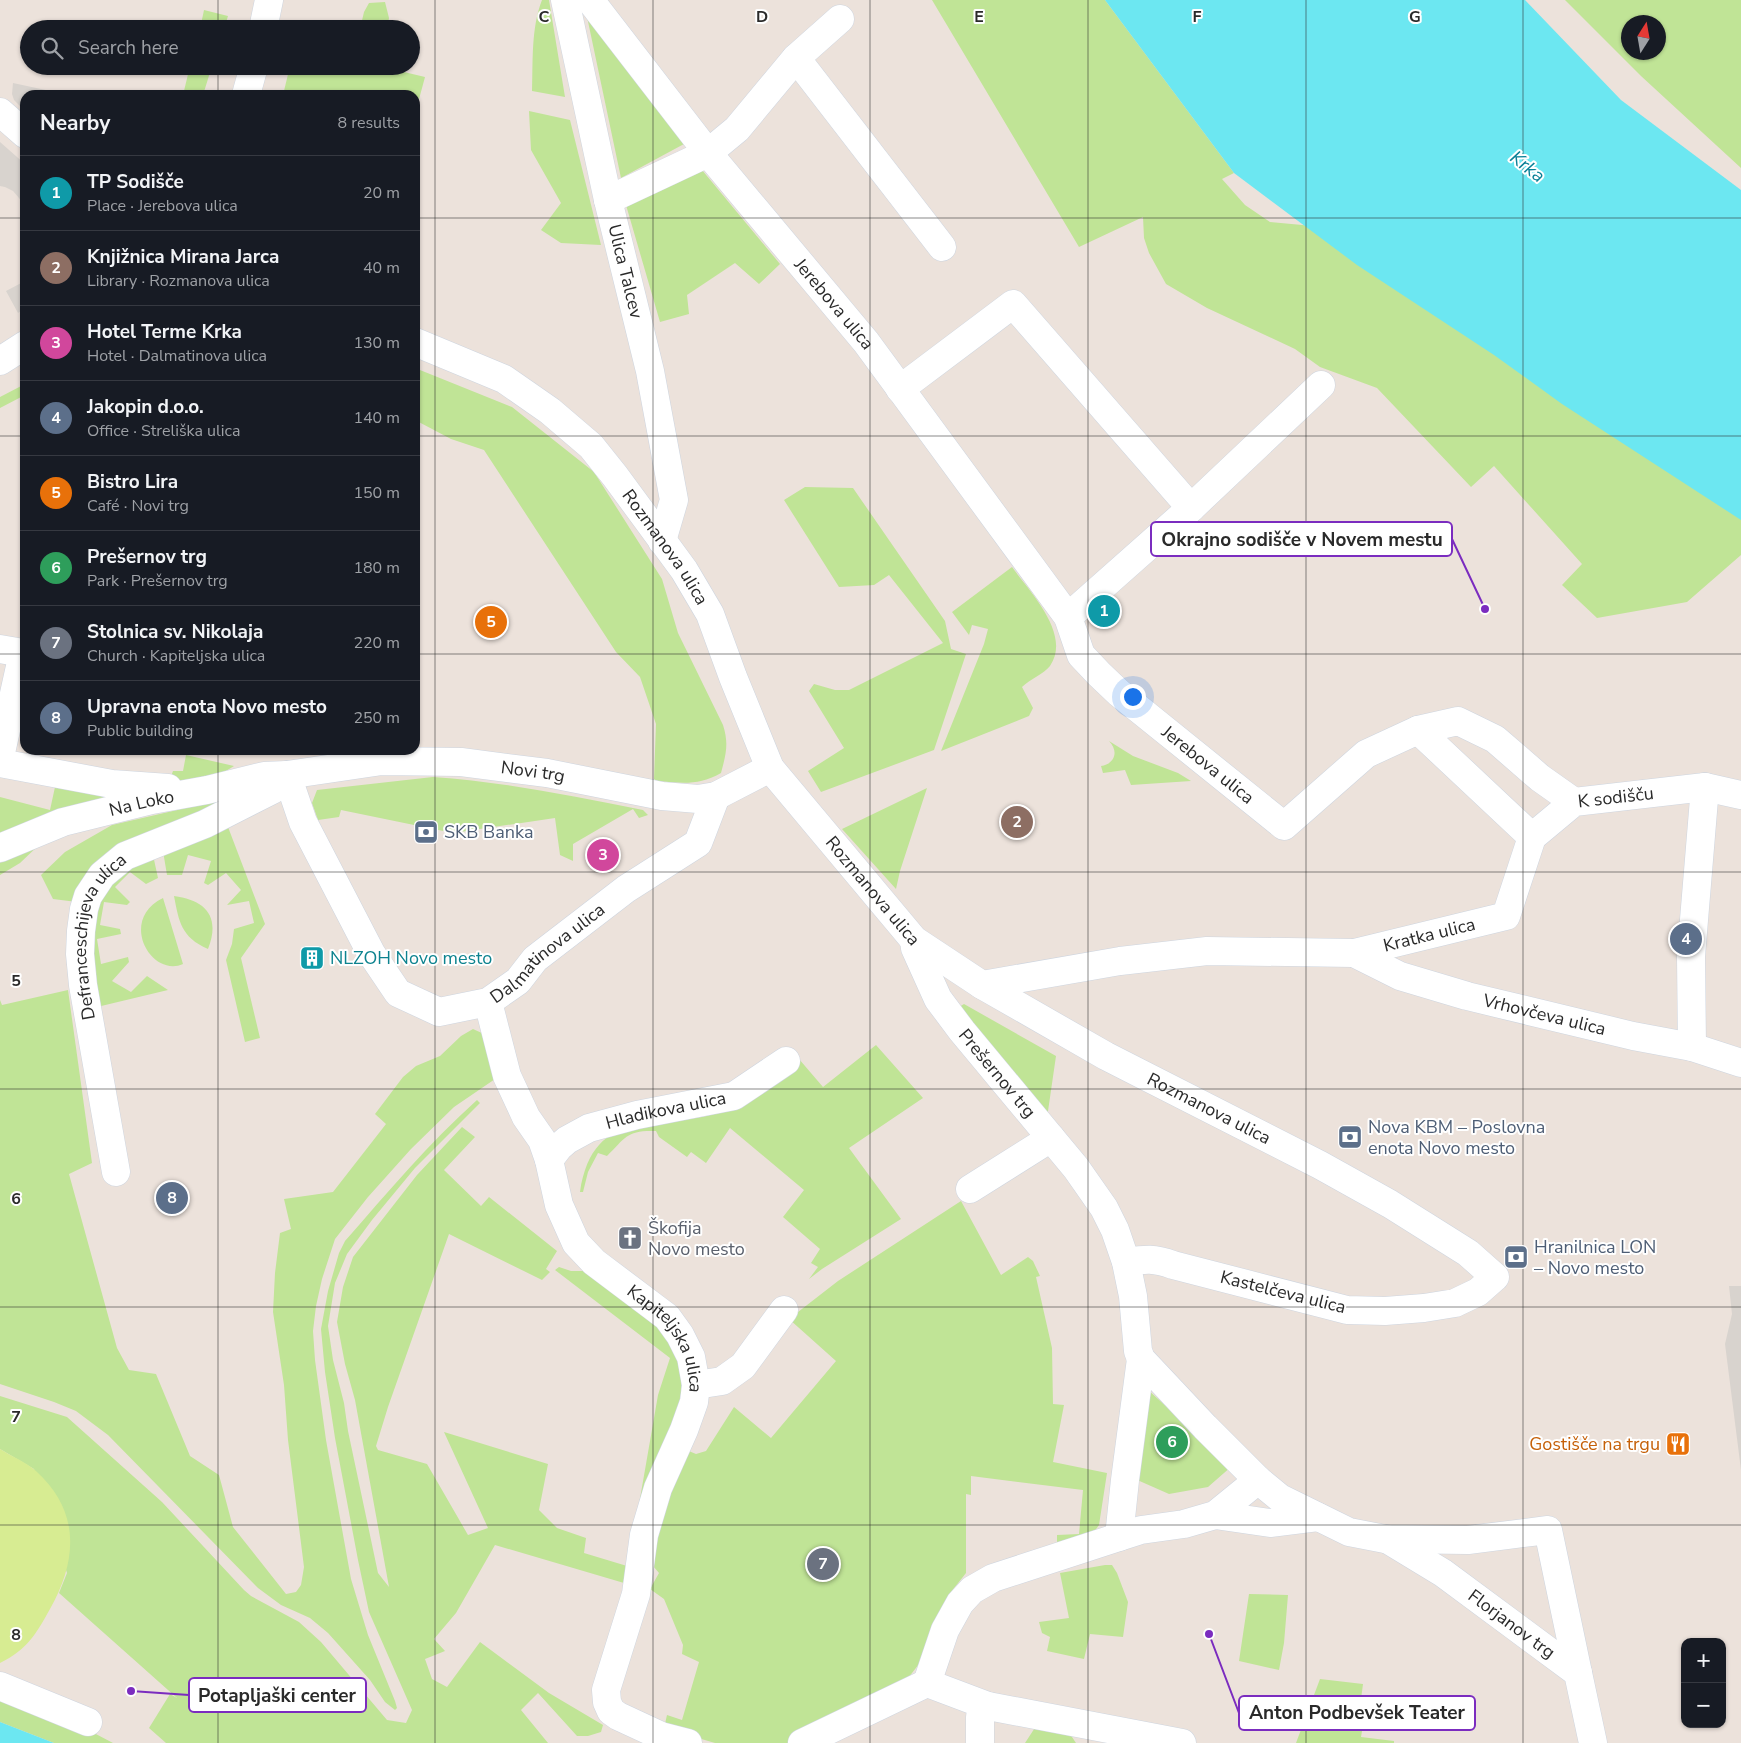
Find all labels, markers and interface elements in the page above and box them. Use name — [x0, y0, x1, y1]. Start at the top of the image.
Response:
text: C — [539, 6, 550, 28]
text: D — [756, 6, 768, 28]
text: E — [974, 6, 984, 28]
text: F — [1193, 6, 1202, 28]
text: G — [1409, 6, 1421, 28]
north arrow — [1621, 15, 1666, 60]
search box — [20, 20, 420, 75]
icon: search — [38, 34, 66, 62]
text: Search here — [78, 35, 179, 61]
text: Nearby — [40, 109, 110, 137]
text: 8 results — [338, 112, 400, 134]
water label: Krka — [1504, 145, 1550, 189]
text: TP Sodišče — [87, 169, 184, 195]
text: 1 — [51, 182, 61, 204]
text: 20 m — [363, 182, 400, 204]
text: Place · Jerebova ulica — [87, 195, 238, 217]
street label: Ulica Talcev — [602, 222, 649, 322]
text: Knjižnica Mirana Jarca — [87, 244, 279, 270]
street label: Jerebova ulica — [788, 252, 880, 354]
text: 2 — [51, 257, 61, 279]
text: 40 m — [363, 257, 400, 279]
text: Library · Rozmanova ulica — [87, 270, 270, 292]
text: Hotel Terme Krka — [87, 319, 242, 345]
text: 3 — [51, 332, 61, 354]
text: 130 m — [353, 332, 400, 354]
text: Hotel · Dalmatinova ulica — [87, 345, 267, 367]
text: Jakopin d.o.o. — [87, 394, 204, 420]
text: 4 — [51, 407, 61, 429]
text: 140 m — [353, 407, 400, 429]
text: Office · Streliška ulica — [87, 420, 240, 442]
text: Bistro Lira — [87, 469, 178, 495]
text: 5 — [51, 482, 61, 504]
text: 150 m — [353, 482, 400, 504]
street label: Rozmanova ulica — [617, 484, 714, 609]
text: Café · Novi trg — [87, 495, 189, 517]
callout: Okrajno sodišče v Novem mestu — [1151, 522, 1452, 556]
text: Okrajno sodišče v Novem mestu — [1161, 527, 1443, 553]
text: Prešernov trg — [87, 544, 207, 570]
text: 6 — [51, 557, 61, 579]
text: 180 m — [353, 557, 400, 579]
text: Park · Prešernov trg — [87, 570, 228, 592]
pin: 1 — [1088, 592, 1120, 630]
pin: 5 — [475, 603, 507, 641]
text: Stolnica sv. Nikolaja — [87, 619, 263, 645]
text: 7 — [51, 632, 61, 654]
text: 220 m — [353, 632, 400, 654]
text: Church · Kapiteljska ulica — [87, 645, 265, 667]
your location — [1120, 684, 1146, 710]
text: Upravna enota Novo mesto — [87, 694, 327, 720]
text: 8 — [51, 707, 61, 729]
text: 250 m — [353, 707, 400, 729]
street label: Jerebova ulica — [1156, 719, 1259, 809]
text: Public building — [87, 720, 193, 742]
street label: Novi trg — [499, 755, 567, 788]
street label: K sodišču — [1576, 781, 1655, 813]
street label: Na Loko — [107, 784, 176, 822]
pin: 2 — [1001, 803, 1033, 841]
bank icon: SKB Banka — [413, 819, 439, 845]
place label: SKB Banka — [444, 820, 534, 844]
street label: Rozmanova ulica — [820, 831, 926, 951]
pin: 3 — [587, 836, 619, 874]
street label: Defranceschijeva ulica — [68, 848, 131, 1022]
street label: Dalmatinova ulica — [485, 898, 610, 1009]
street label: Kratka ulica — [1381, 912, 1478, 957]
pin: 4 — [1670, 920, 1702, 958]
building icon: NLZOH Novo mesto — [299, 945, 325, 971]
place label: NLZOH Novo mesto — [330, 946, 492, 970]
text: 5 — [11, 970, 21, 992]
street label: Vrhovčeva ulica — [1480, 988, 1608, 1041]
street label: Prešernov trg — [953, 1024, 1041, 1123]
street label: Rozmanova ulica — [1143, 1067, 1275, 1150]
street label: Hladikova ulica — [603, 1086, 728, 1135]
place label: Nova KBM – Poslovna enota Novo mesto — [1368, 1115, 1545, 1160]
bank icon: Nova KBM – Poslovna enota Novo mesto — [1337, 1124, 1363, 1150]
pin: 8 — [156, 1179, 188, 1217]
text: 6 — [11, 1188, 21, 1210]
place label: Škofija Novo mesto — [648, 1216, 745, 1261]
church icon: Škofija Novo mesto — [617, 1225, 643, 1251]
place label: Hranilnica LON – Novo mesto — [1534, 1235, 1656, 1280]
bank icon: Hranilnica LON – Novo mesto — [1503, 1244, 1529, 1270]
street label: Kastelčeva ulica — [1218, 1265, 1348, 1319]
street label: Kapiteljska ulica — [622, 1279, 708, 1394]
text: 7 — [11, 1406, 21, 1428]
pin: 6 — [1156, 1423, 1188, 1461]
restaurant icon: Gostišče na trgu — [1665, 1431, 1691, 1457]
place label: Gostišče na trgu — [1529, 1432, 1660, 1456]
pin: 7 — [807, 1545, 839, 1583]
street label: Florjanov trg — [1463, 1584, 1560, 1664]
text: 8 — [11, 1624, 21, 1646]
map controls — [1681, 1638, 1726, 1728]
button: + — [1681, 1638, 1726, 1683]
callout: Potapljaški center — [189, 1678, 366, 1712]
text: Potapljaški center — [198, 1683, 356, 1709]
button: − — [1681, 1683, 1726, 1728]
callout: Anton Podbevšek Teater — [1239, 1696, 1475, 1730]
text: Anton Podbevšek Teater — [1249, 1700, 1466, 1726]

